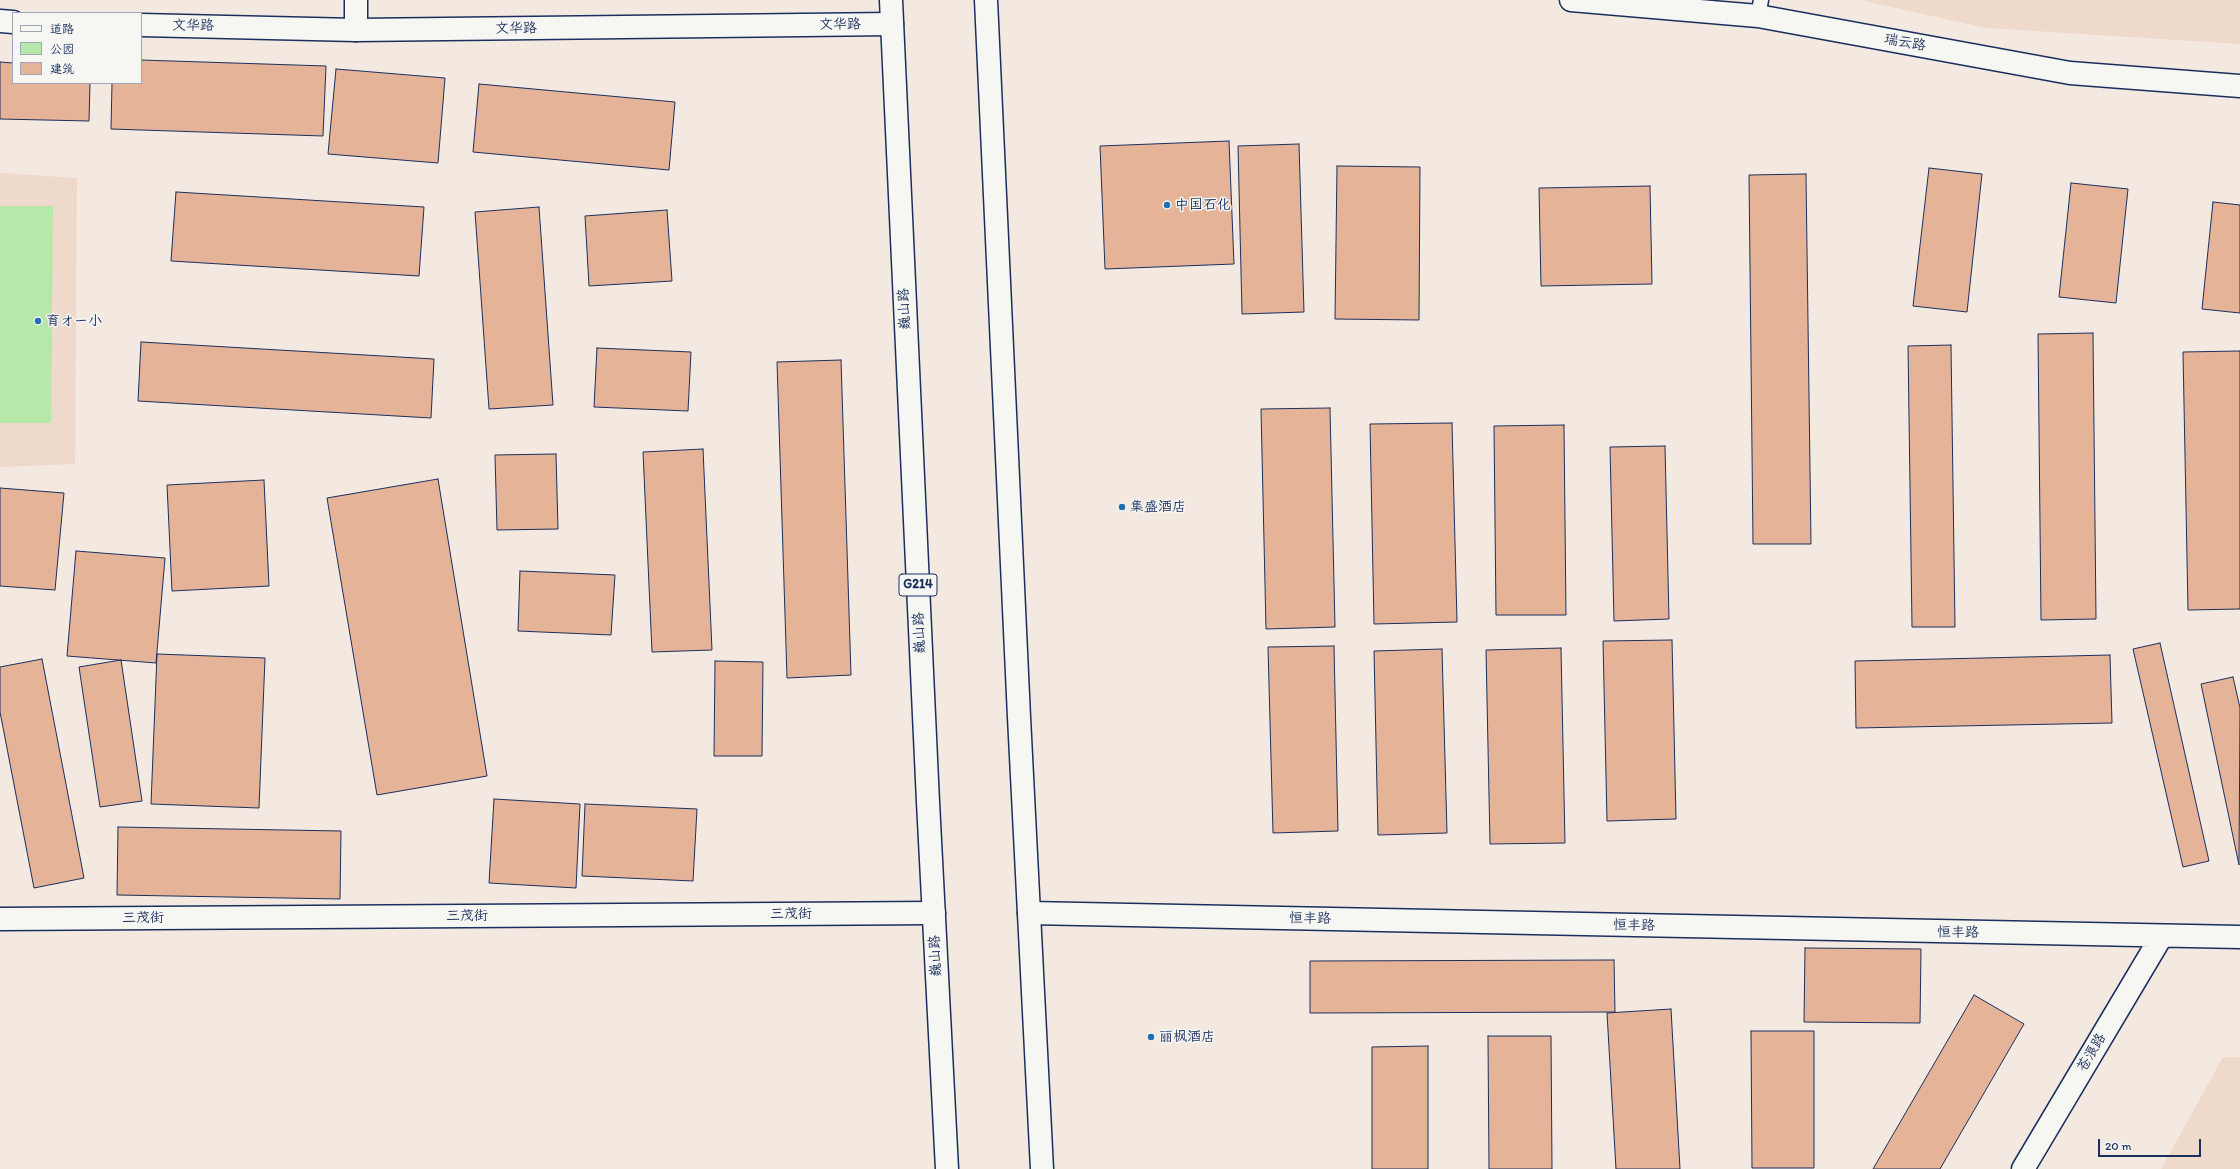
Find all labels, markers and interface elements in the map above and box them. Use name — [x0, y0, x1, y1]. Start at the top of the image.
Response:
legend — [12, 12, 142, 84]
street label: 文华路 — [819, 16, 861, 34]
street label: 文华路 — [172, 17, 214, 35]
street label: 文华路 — [495, 20, 537, 38]
text: 道路 — [50, 22, 74, 36]
street label: 瑞云路 — [1883, 31, 1927, 55]
text: 公园 — [50, 42, 74, 56]
text: 建筑 — [50, 62, 74, 76]
place label: 中国石化 — [1175, 197, 1231, 213]
marker: 中国石化 — [1162, 200, 1172, 210]
street label: 巍山路 — [896, 288, 914, 330]
place label: 育オー小 — [46, 313, 102, 329]
marker: 育オー小 — [33, 316, 43, 326]
place label: 集盛酒店 — [1130, 499, 1186, 515]
marker: 集盛酒店 — [1117, 502, 1127, 512]
road number: G214 — [899, 574, 937, 596]
street label: 巍山路 — [911, 612, 929, 654]
street label: 三茂街 — [770, 906, 812, 922]
street label: 三茂街 — [446, 908, 488, 924]
street label: 三茂街 — [122, 910, 164, 926]
street label: 恒丰路 — [1289, 910, 1331, 928]
street label: 恒丰路 — [1613, 917, 1655, 935]
street label: 恒丰路 — [1937, 924, 1979, 942]
street label: 巍山路 — [927, 935, 945, 977]
place label: 丽枫酒店 — [1159, 1029, 1215, 1045]
street label: 苍浪路 — [2074, 1031, 2110, 1075]
marker: 丽枫酒店 — [1146, 1032, 1156, 1042]
scale bar — [2100, 1131, 2203, 1157]
text: 20 m — [2105, 1139, 2132, 1153]

